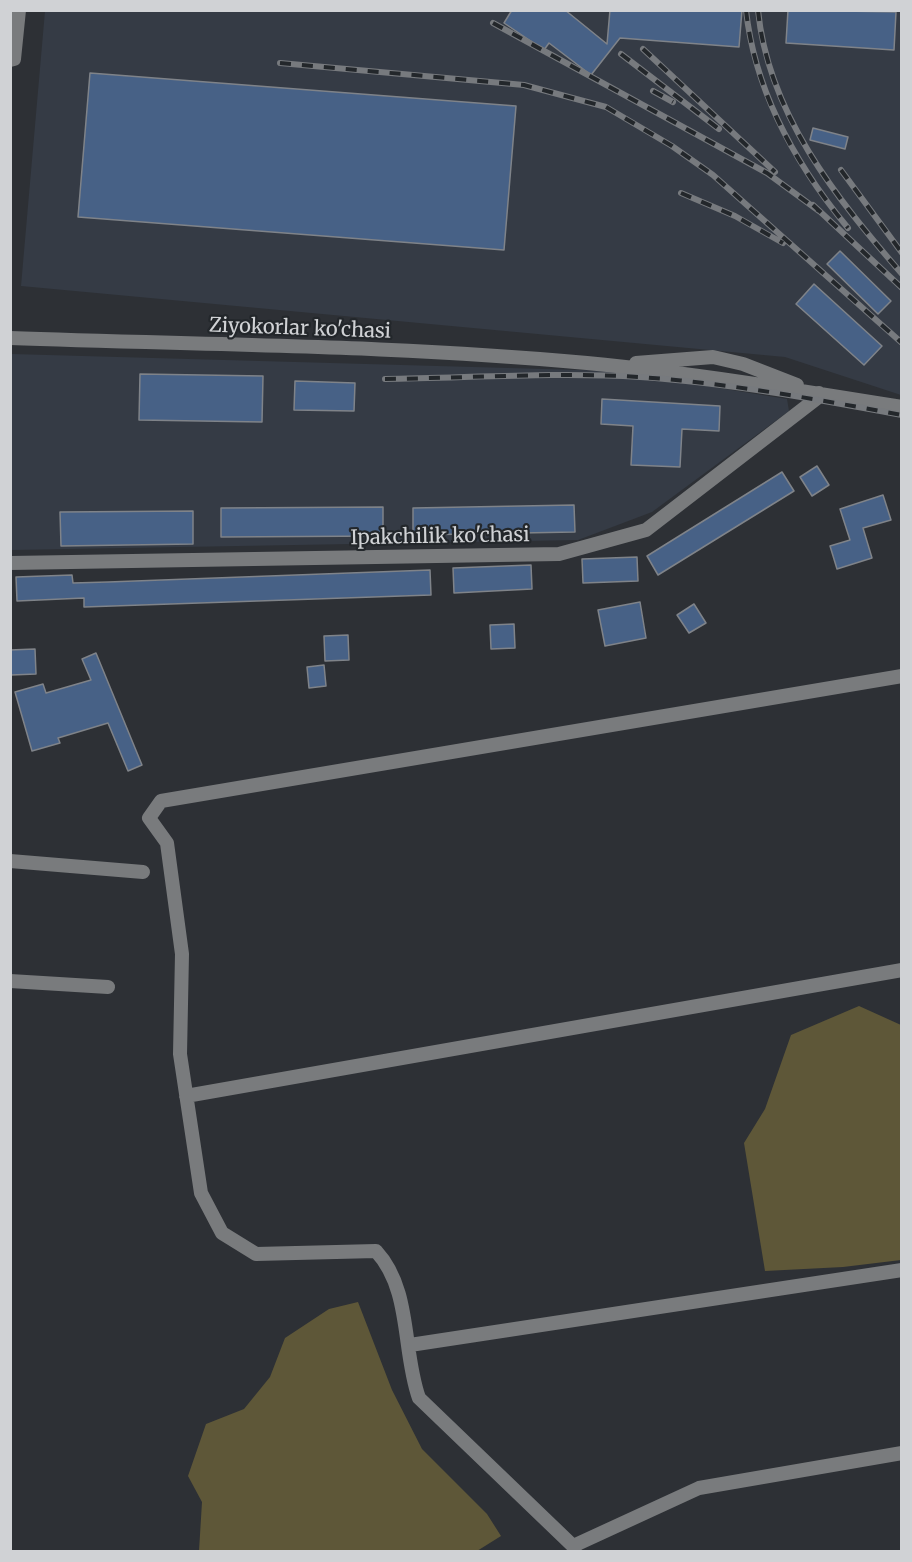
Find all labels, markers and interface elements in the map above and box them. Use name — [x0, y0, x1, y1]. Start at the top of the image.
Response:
street label: Ziyokorlar ko'chasi — [209, 314, 391, 344]
street label: Ipakchilik ko'chasi — [350, 523, 530, 551]

